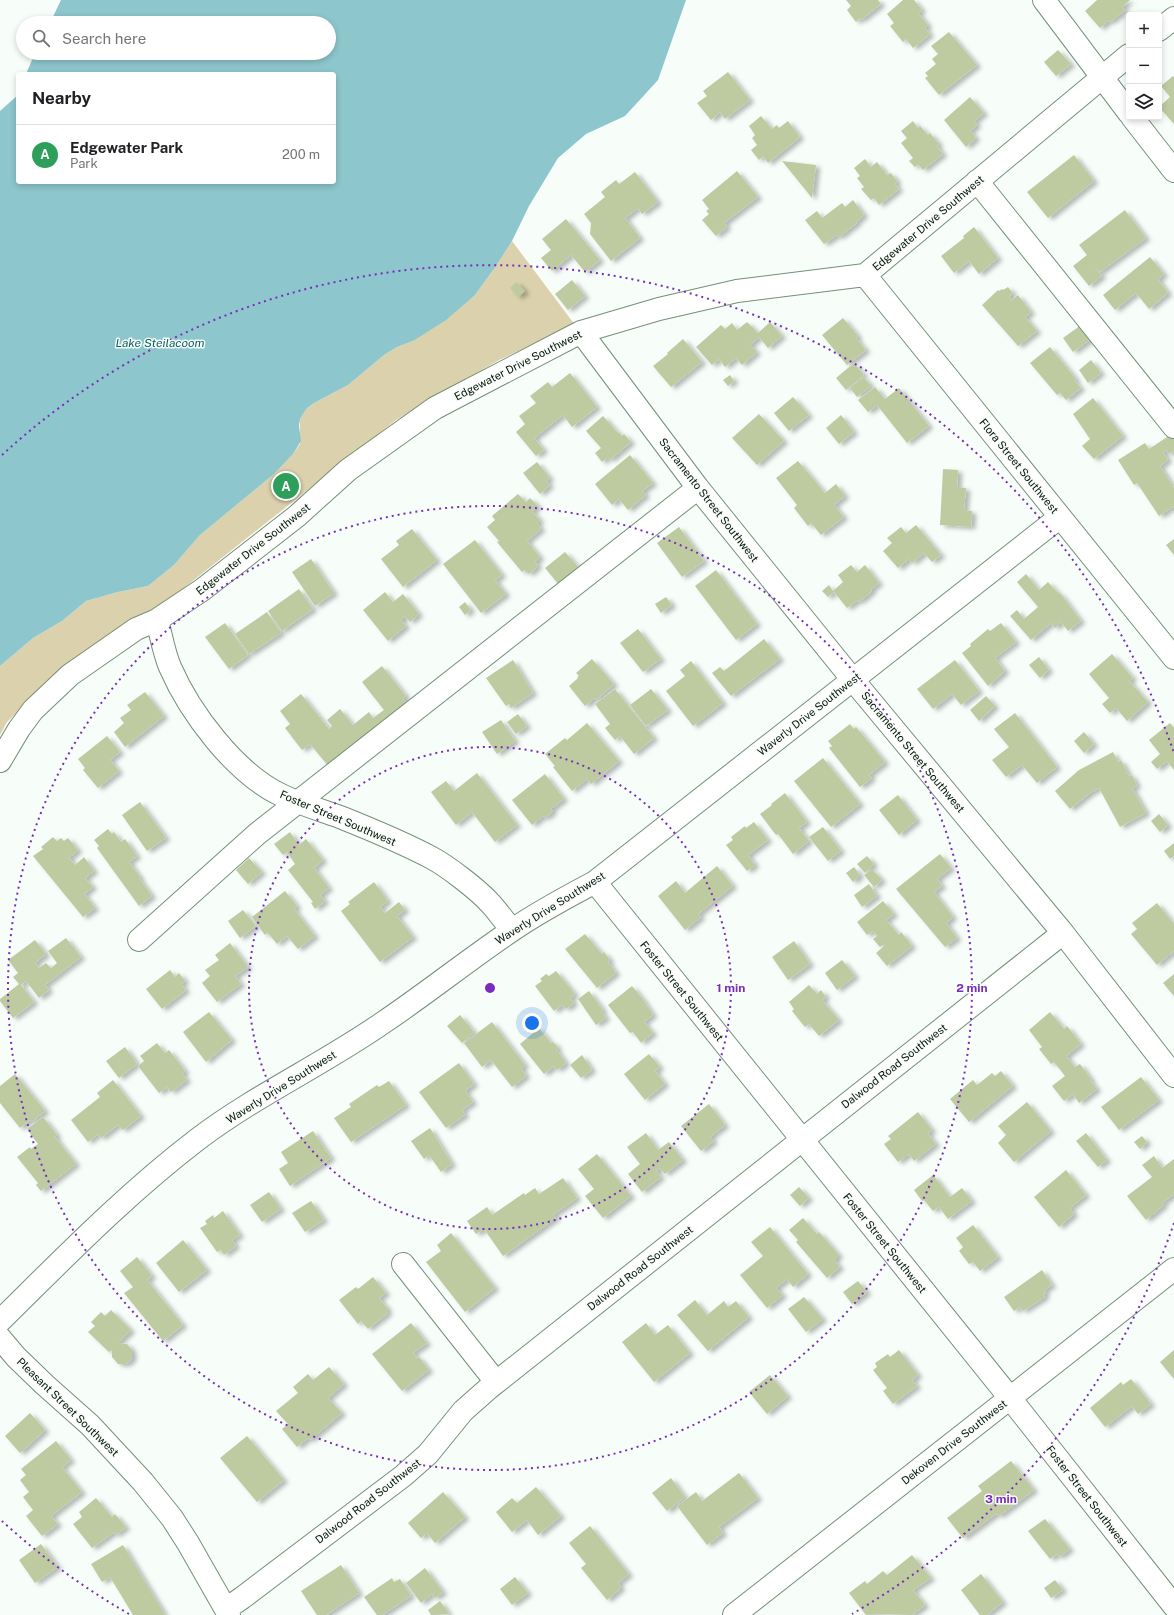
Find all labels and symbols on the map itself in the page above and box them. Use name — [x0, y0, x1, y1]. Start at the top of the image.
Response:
street label: Edgewater Drive Southwest — [870, 173, 986, 273]
street label: Edgewater Drive Southwest — [452, 328, 584, 402]
water label: Lake Steilacoom — [115, 336, 205, 350]
street label: Flora Street Southwest — [977, 416, 1061, 516]
street label: Sacramento Street Southwest — [657, 436, 761, 564]
pin: A — [273, 471, 299, 501]
street label: Edgewater Drive Southwest — [194, 501, 312, 597]
street label: Waverly Drive Southwest — [755, 670, 863, 758]
street label: Sacramento Street Southwest — [859, 689, 967, 815]
street label: Foster Street Southwest — [278, 788, 398, 848]
street label: Waverly Drive Southwest — [493, 869, 607, 947]
street label: Foster Street Southwest — [638, 939, 726, 1043]
centre of rings — [483, 981, 497, 995]
text: 1 min — [717, 981, 745, 995]
text: 2 min — [956, 981, 988, 995]
your location — [522, 1013, 542, 1033]
street label: Dalwood Road Southwest — [839, 1021, 949, 1111]
street label: Waverly Drive Southwest — [224, 1048, 338, 1126]
street label: Foster Street Southwest — [841, 1191, 929, 1295]
street label: Dalwood Road Southwest — [585, 1223, 695, 1313]
street label: Pleasant Street Southwest — [15, 1355, 121, 1459]
street label: Dekoven Drive Southwest — [899, 1397, 1009, 1487]
street label: Foster Street Southwest — [1044, 1443, 1130, 1549]
street label: Dalwood Road Southwest — [313, 1456, 423, 1546]
text: 3 min — [985, 1492, 1017, 1506]

